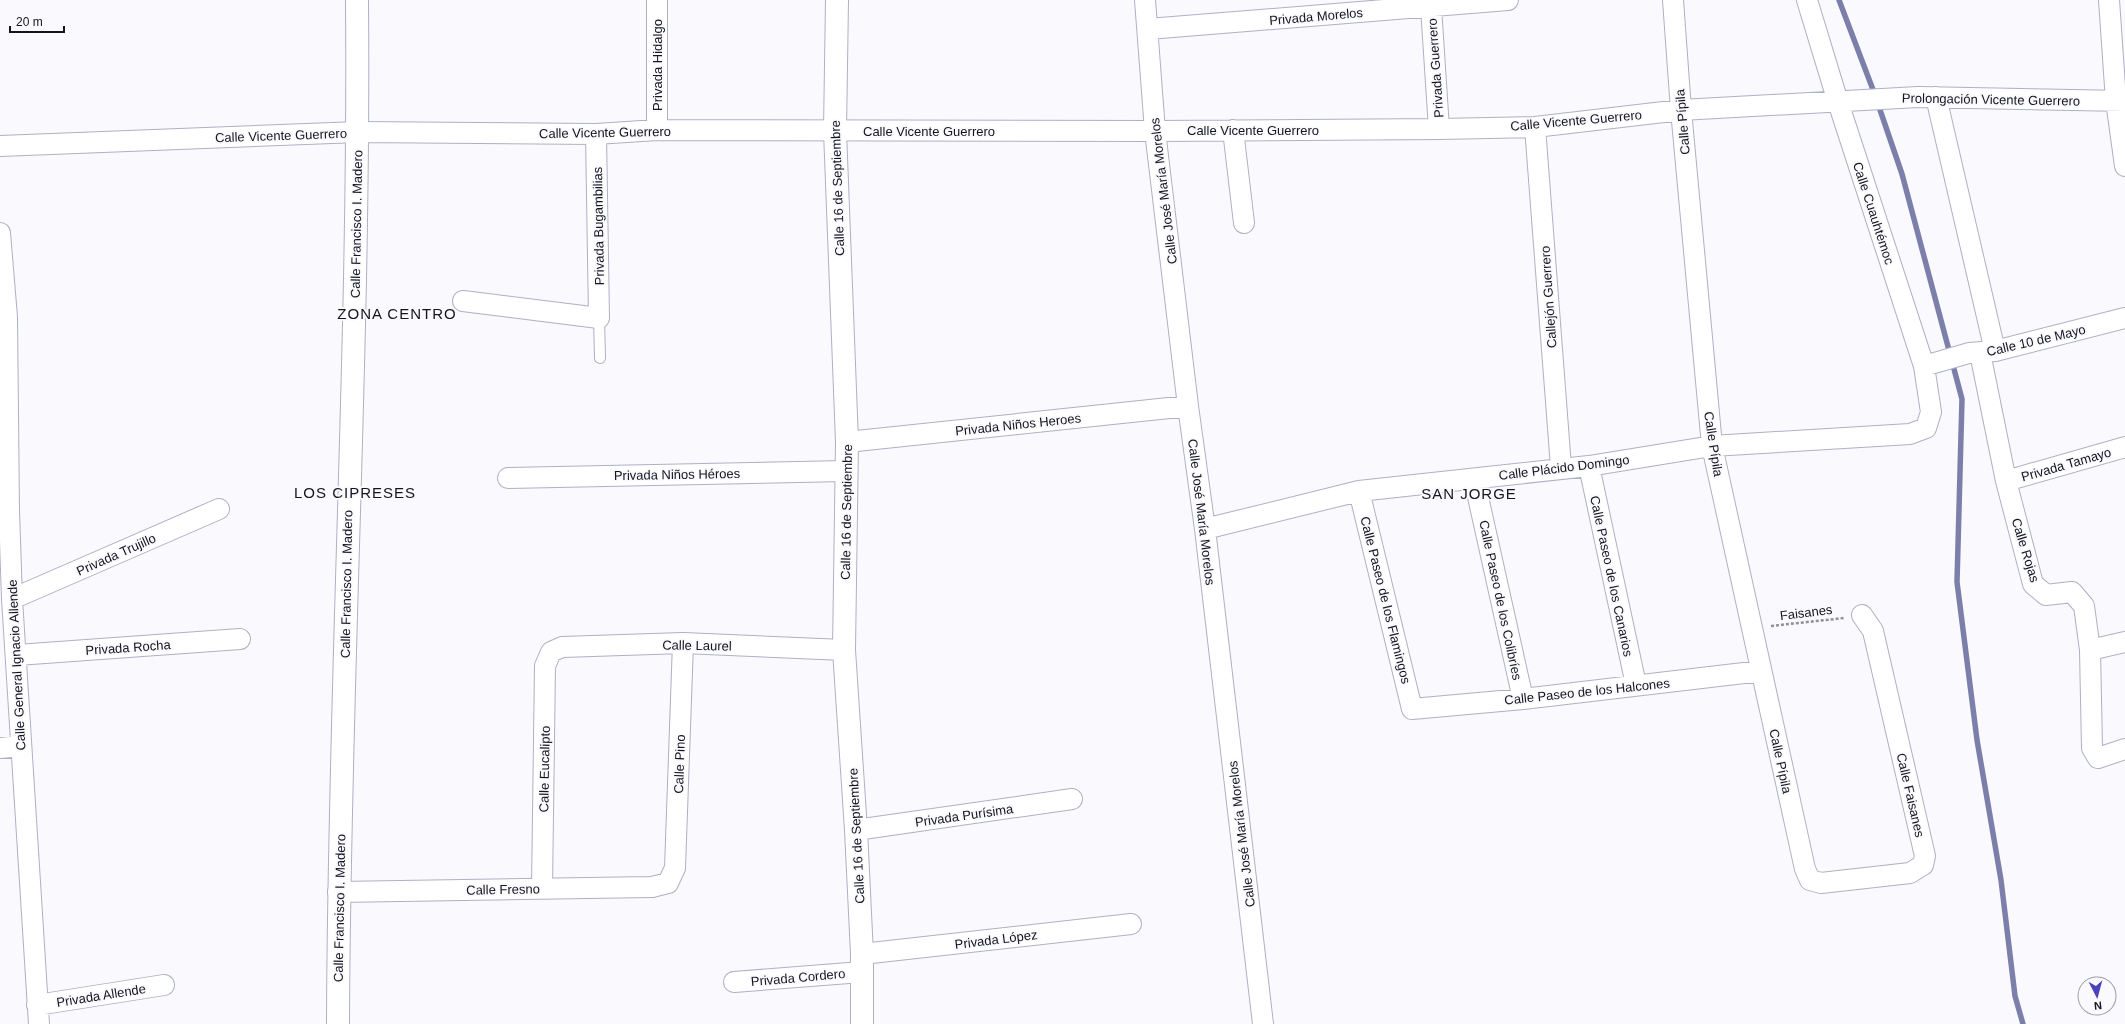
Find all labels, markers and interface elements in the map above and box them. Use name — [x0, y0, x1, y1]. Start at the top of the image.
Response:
street label: Privada Morelos — [1269, 5, 1364, 28]
scale bar — [10, 8, 64, 34]
text: 20 m — [16, 15, 43, 29]
street label: Privada Guerrero — [1425, 18, 1446, 118]
street label: Privada Hidalgo — [650, 19, 665, 111]
street label: Calle Pípila — [1672, 88, 1693, 155]
street label: Prolongación Vicente Guerrero — [1902, 90, 2080, 109]
street label: Calle Vicente Guerrero — [1510, 107, 1642, 134]
street label: Calle José María Morelos — [1147, 116, 1180, 265]
street label: Calle 16 de Septiembre — [828, 120, 847, 256]
street label: Calle Vicente Guerrero — [1187, 123, 1319, 138]
street label: Calle Vicente Guerrero — [539, 124, 671, 141]
street label: Calle Vicente Guerrero — [863, 124, 995, 139]
street label: Calle Vicente Guerrero — [215, 126, 347, 145]
street label: Calle Francisco I. Madero — [348, 150, 365, 298]
street label: Calle Cuauhtémoc — [1850, 160, 1897, 267]
street label: Privada Bugambilias — [590, 166, 607, 285]
street label: Callejón Guerrero — [1537, 245, 1560, 349]
district label: ZONA CENTRO — [337, 305, 457, 322]
street label: Calle 10 de Mayo — [1985, 322, 2087, 359]
street label: Privada Niños Heroes — [954, 410, 1082, 439]
street label: Calle Pípila — [1701, 410, 1726, 478]
street label: Calle José María Morelos — [1185, 438, 1218, 587]
street label: Calle 16 de Septiembre — [838, 444, 855, 580]
street label: Privada Tamayo — [2019, 444, 2113, 485]
street label: Calle Plácido Domingo — [1498, 452, 1630, 483]
street label: Privada Niños Héroes — [614, 466, 741, 483]
district label: LOS CIPRESES — [294, 484, 416, 501]
district label: SAN JORGE — [1421, 485, 1517, 502]
street label: Calle Paseo de los Canarios — [1587, 494, 1636, 658]
street label: Calle Francisco I. Madero — [338, 510, 355, 658]
street label: Calle Paseo de los Flamingos — [1357, 515, 1414, 686]
street label: Calle Rojas — [2009, 516, 2043, 585]
street label: Calle Paseo de los Colibríes — [1476, 519, 1525, 682]
street label: Privada Trujillo — [74, 530, 158, 579]
street label: Calle General Ignacio Allende — [5, 579, 28, 751]
street label: Faisanes — [1779, 602, 1834, 623]
street label: Privada Rocha — [85, 637, 172, 658]
street label: Calle Laurel — [662, 637, 732, 654]
street label: Calle Paseo de los Halcones — [1504, 675, 1671, 708]
street label: Calle Eucalipto — [536, 726, 553, 812]
street label: Calle Pípila — [1766, 727, 1795, 796]
street label: Calle Pino — [671, 734, 688, 794]
street label: Calle Faisanes — [1894, 752, 1928, 839]
street label: Calle José María Morelos — [1225, 759, 1258, 908]
street label: Calle 16 de Septiembre — [845, 768, 868, 904]
street label: Privada Purísima — [914, 801, 1015, 830]
street label: Calle Francisco I. Madero — [331, 834, 348, 982]
street label: Calle Fresno — [466, 881, 540, 898]
street label: Privada López — [954, 927, 1038, 952]
street label: Privada Cordero — [750, 966, 846, 989]
north arrow — [2077, 976, 2117, 1016]
street label: Privada Allende — [55, 981, 147, 1010]
text: N — [2093, 1000, 2103, 1012]

